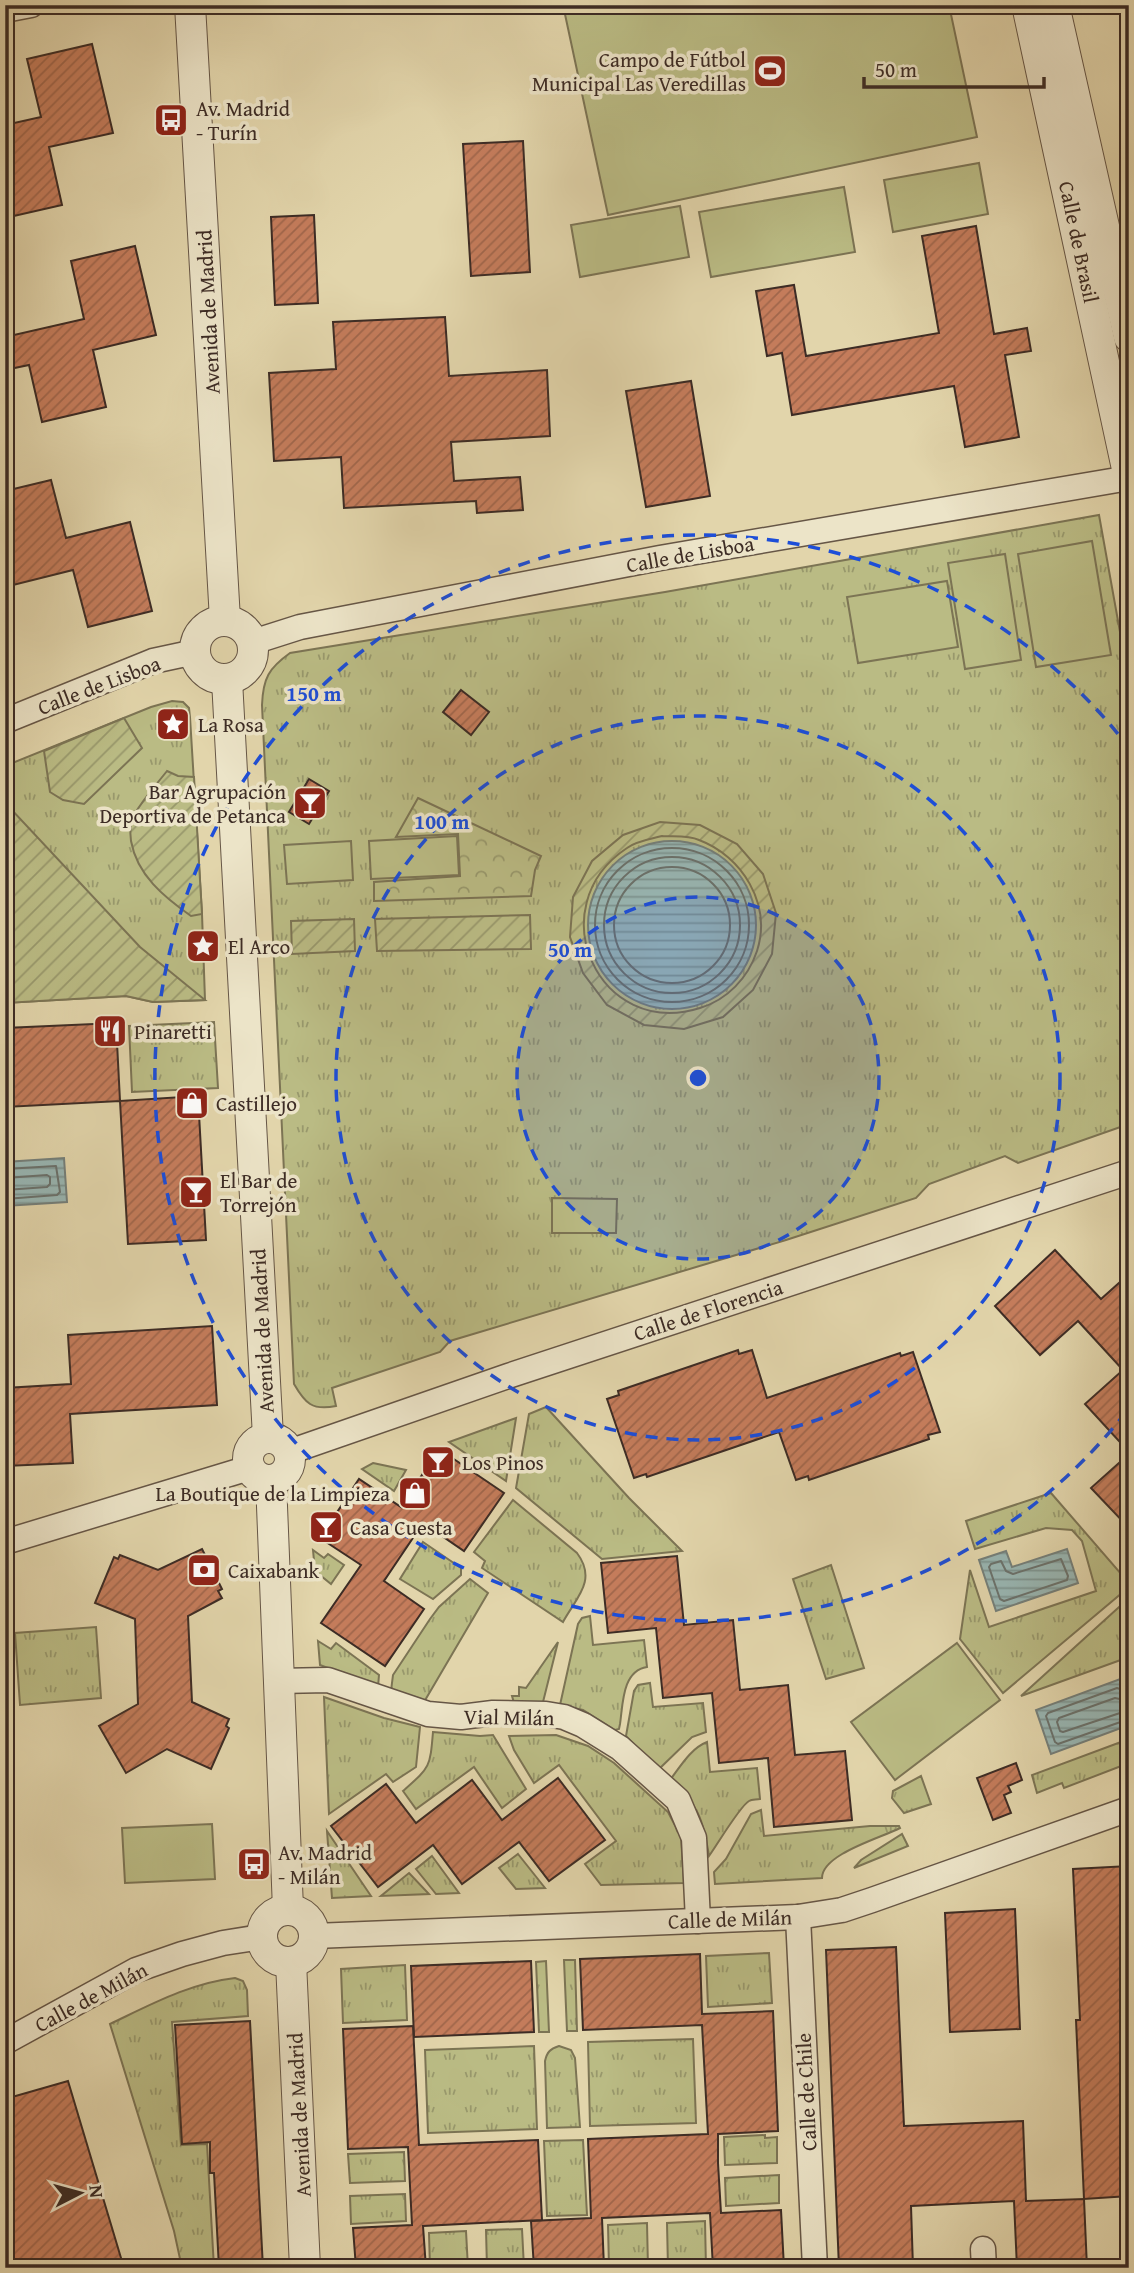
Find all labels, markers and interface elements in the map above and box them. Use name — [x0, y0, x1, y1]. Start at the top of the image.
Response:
place label: Campo de Fútbol Municipal Las Veredillas — [532, 44, 746, 99]
scale bar — [864, 46, 1045, 90]
sports icon: Campo de Fútbol Municipal Las Veredillas — [751, 52, 789, 90]
text: 50 m — [875, 54, 917, 85]
place label: Av. Madrid - Turín — [196, 93, 291, 148]
bus stop icon: Av. Madrid - Turín — [152, 101, 190, 139]
street label: Calle de Brasil — [1051, 178, 1107, 306]
street label: Avenida de Madrid — [188, 228, 228, 395]
street label: Calle de Lisboa — [624, 527, 756, 580]
street label: Calle de Lisboa — [33, 647, 165, 723]
text: 150 m — [286, 678, 342, 709]
place icon: La Rosa — [154, 705, 192, 743]
place label: La Rosa — [198, 709, 264, 740]
place label: Bar Agrupación Deportiva de Petanca — [100, 776, 286, 831]
bar icon: Bar Agrupación Deportiva de Petanca — [291, 784, 329, 822]
text: 100 m — [414, 806, 470, 837]
place icon: El Arco — [184, 927, 222, 965]
place label: El Arco — [228, 931, 290, 962]
text: 50 m — [548, 934, 592, 965]
restaurant icon: Pinaretti — [91, 1012, 129, 1050]
place label: Pinaretti — [134, 1016, 212, 1047]
centre of rings — [686, 1066, 710, 1090]
shop icon: Castillejo — [173, 1084, 211, 1122]
place label: Castillejo — [216, 1088, 297, 1119]
place label: El Bar de Torrejón — [220, 1165, 297, 1220]
bar icon: El Bar de Torrejón — [177, 1173, 215, 1211]
street label: Avenida de Madrid — [242, 1247, 282, 1414]
street label: Calle de Florencia — [629, 1271, 787, 1349]
bar icon: Los Pinos — [419, 1443, 457, 1481]
place label: Los Pinos — [462, 1447, 544, 1478]
shop icon: La Boutique de la Limpieza — [396, 1474, 434, 1512]
place label: La Boutique de la Limpieza — [155, 1478, 390, 1509]
bar icon: Casa Cuesta — [307, 1508, 345, 1546]
place label: Casa Cuesta — [350, 1512, 453, 1543]
bank icon: Caixabank — [185, 1551, 223, 1589]
place label: Caixabank — [228, 1555, 319, 1586]
street label: Vial Milán — [463, 1701, 555, 1733]
place label: Av. Madrid - Milán — [278, 1837, 373, 1892]
bus stop icon: Av. Madrid - Milán — [235, 1845, 273, 1883]
street label: Calle de Milán — [667, 1901, 793, 1937]
street label: Calle de Milán — [29, 1954, 153, 2040]
street label: Avenida de Madrid — [279, 2031, 319, 2198]
street label: Calle de Chile — [787, 2032, 825, 2152]
north arrow — [46, 2158, 116, 2228]
text: N — [82, 2183, 112, 2199]

